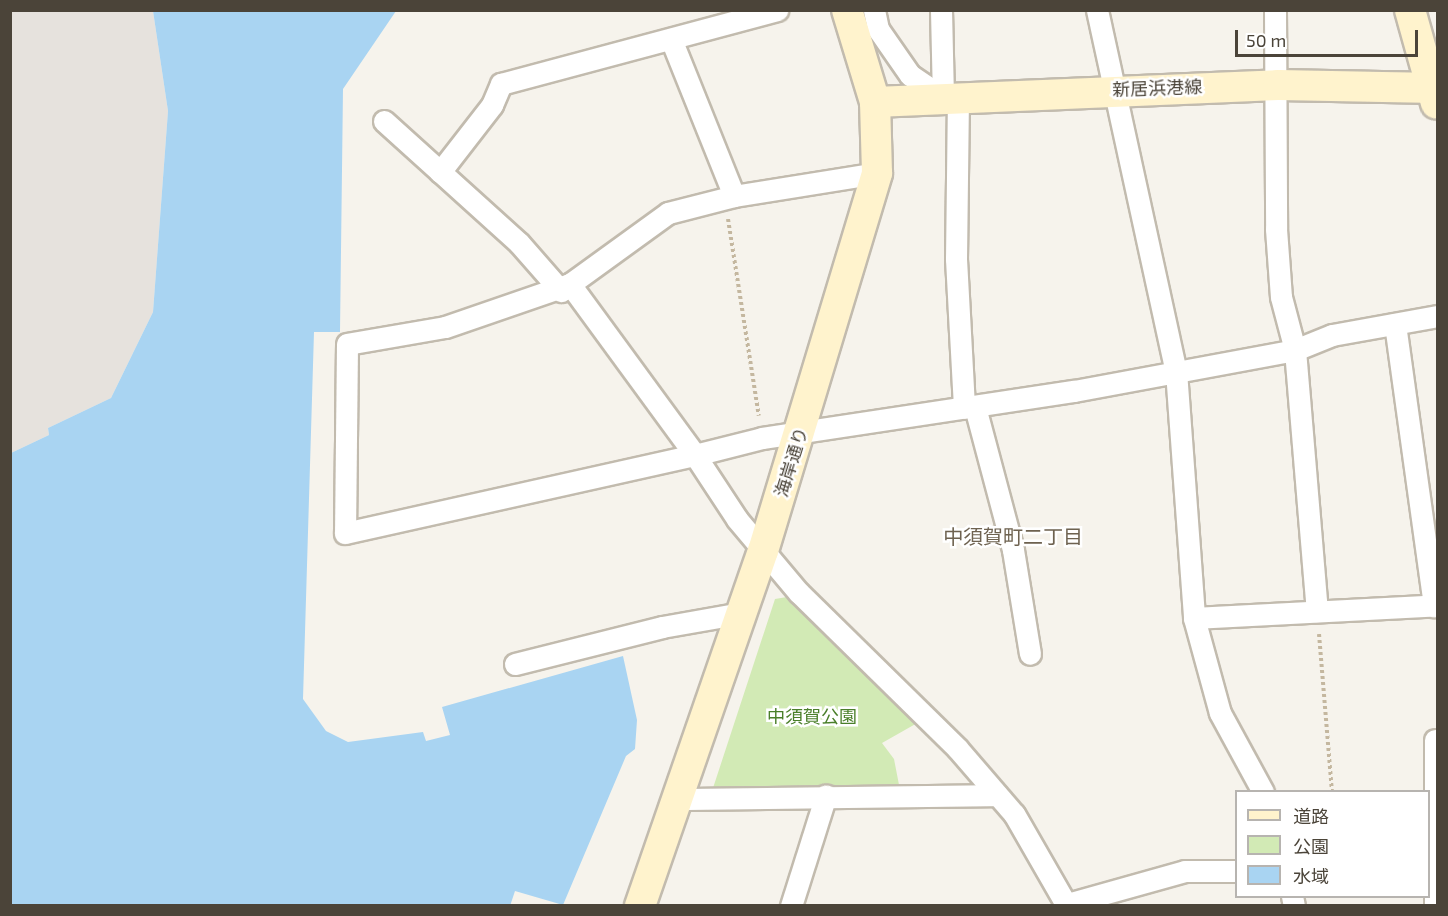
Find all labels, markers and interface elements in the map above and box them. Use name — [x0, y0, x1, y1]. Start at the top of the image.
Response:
scale bar — [1238, 18, 1421, 56]
text: 50 m — [1246, 29, 1286, 51]
street label: 新居浜港線 — [1112, 76, 1202, 100]
street label: 海岸通り — [770, 424, 812, 500]
district label: 中須賀町二丁目 — [943, 524, 1083, 548]
park label: 中須賀公園 — [767, 705, 857, 727]
legend — [1235, 790, 1430, 898]
text: 道路 — [1293, 805, 1329, 827]
text: 公園 — [1293, 835, 1329, 857]
text: 水域 — [1293, 865, 1329, 887]

